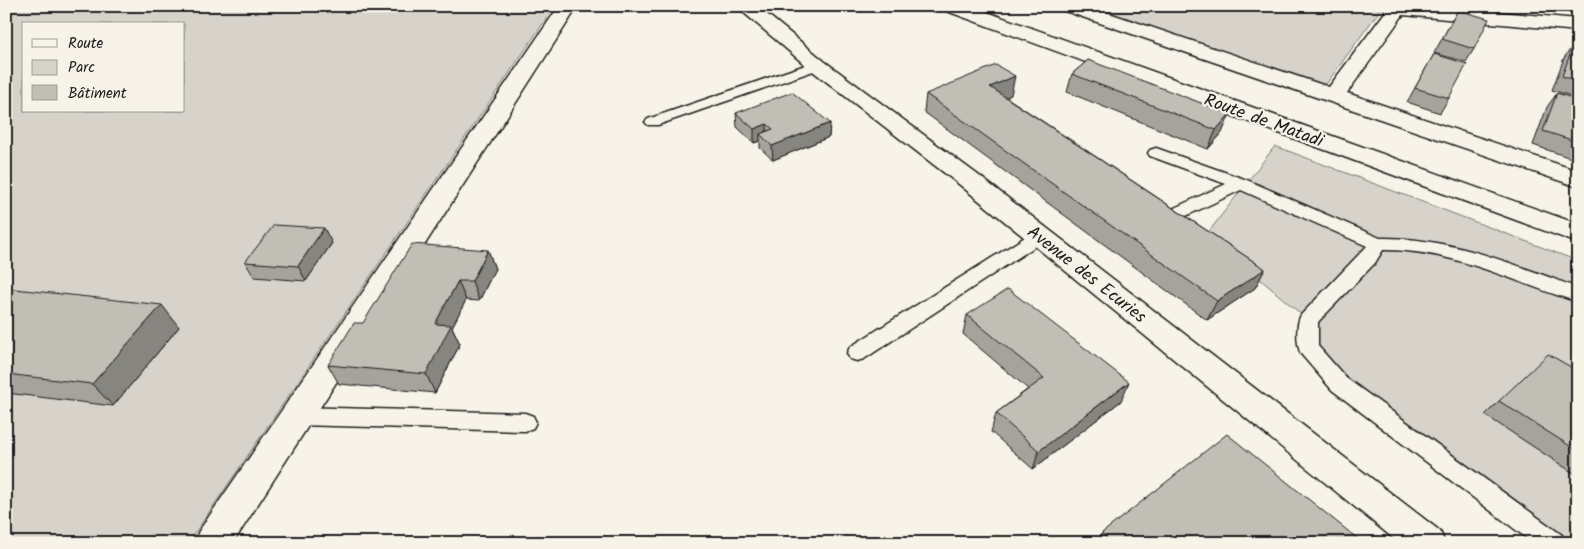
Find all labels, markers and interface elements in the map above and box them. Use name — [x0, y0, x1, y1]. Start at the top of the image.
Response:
legend — [22, 22, 185, 112]
text: Route — [68, 32, 104, 56]
text: Parc — [68, 56, 95, 80]
text: Bâtiment — [68, 82, 127, 106]
street label: Route de Matadi — [1200, 86, 1328, 157]
street label: Avenue des Ecuries — [1020, 219, 1153, 332]

